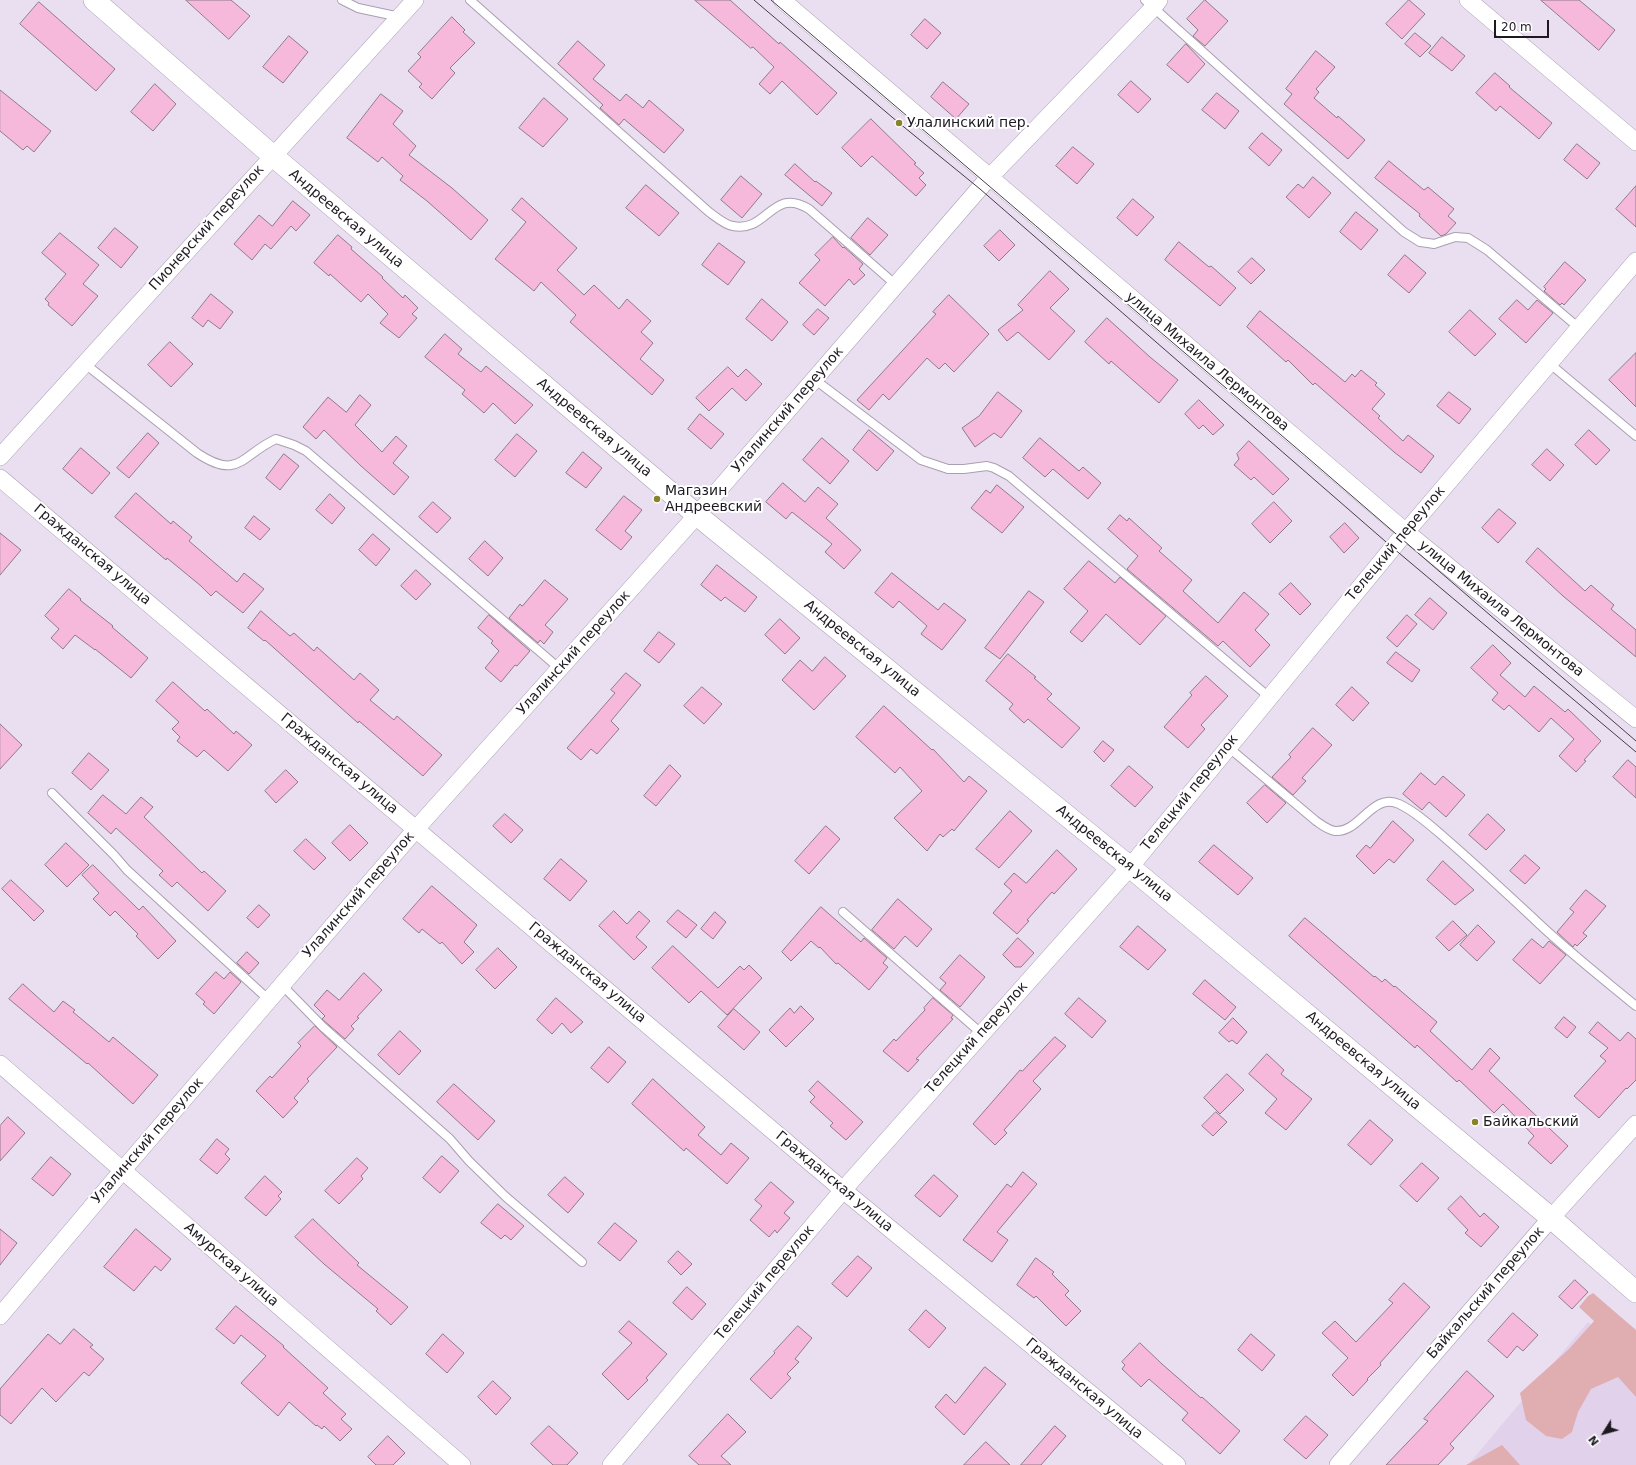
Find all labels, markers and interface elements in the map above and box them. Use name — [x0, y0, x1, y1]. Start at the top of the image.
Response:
scale bar — [1496, 12, 1551, 38]
text: 20 m — [1501, 20, 1532, 34]
place label: Улалинский пер. — [907, 115, 1030, 131]
marker: Улалинский пер. — [894, 118, 904, 128]
street label: Пионерский переулок — [146, 162, 268, 294]
street label: Андреевская улица — [285, 166, 407, 272]
street label: улица Михаила Лермонтова — [1122, 289, 1292, 435]
street label: Улалинский переулок — [729, 344, 847, 476]
street label: Андреевская улица — [533, 375, 655, 481]
place label: Магазин Андреевский — [665, 483, 762, 516]
street label: Телецкий переулок — [1343, 483, 1449, 605]
marker: Магазин Андреевский — [652, 494, 662, 504]
street label: Гражданская улица — [30, 501, 154, 609]
street label: улица Михаила Лермонтова — [1415, 537, 1587, 681]
street label: Улалинский переулок — [514, 587, 634, 719]
street label: Андреевская улица — [800, 597, 924, 701]
street label: Гражданская улица — [277, 710, 401, 818]
street label: Телецкий переулок — [1138, 731, 1242, 855]
street label: Андреевская улица — [1052, 802, 1176, 906]
street label: Улалинский переулок — [300, 829, 418, 961]
street label: Гражданская улица — [525, 919, 649, 1027]
street label: Телецкий переулок — [922, 979, 1032, 1097]
street label: Андреевская улица — [1302, 1008, 1424, 1114]
street label: Улалинский переулок — [89, 1075, 207, 1207]
place label: Байкальский — [1483, 1114, 1579, 1130]
marker: Байкальский — [1470, 1117, 1480, 1127]
street label: Гражданская улица — [772, 1128, 896, 1236]
street label: Амурская улица — [180, 1220, 282, 1310]
street label: Телецкий переулок — [712, 1222, 818, 1344]
street label: Байкальский переулок — [1424, 1223, 1548, 1363]
street label: Гражданская улица — [1022, 1335, 1146, 1443]
north arrow — [1584, 1413, 1624, 1453]
text: N — [1586, 1433, 1602, 1448]

